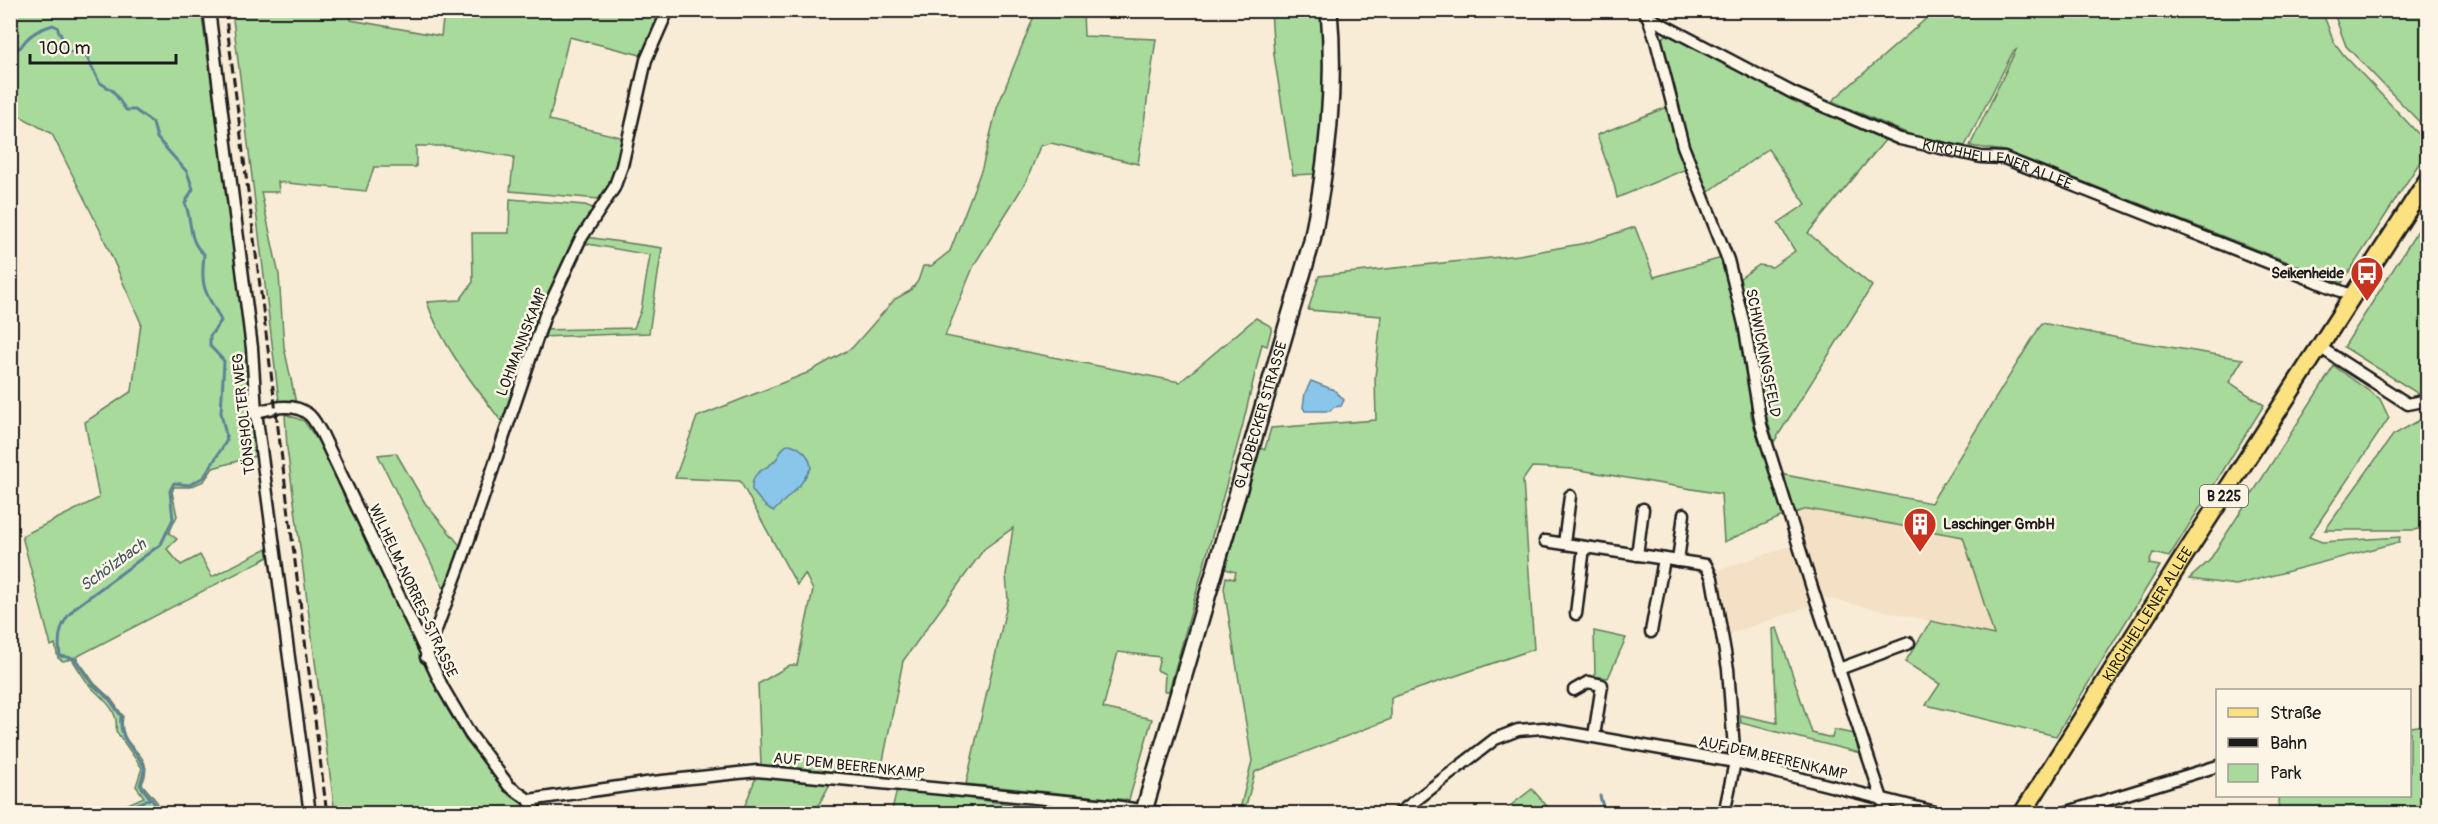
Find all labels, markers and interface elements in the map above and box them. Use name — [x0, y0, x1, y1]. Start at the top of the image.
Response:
scale bar — [30, 27, 176, 65]
text: 100 m — [39, 37, 91, 60]
street label: KIRCHHELLENER ALLEE — [1921, 135, 2075, 194]
bus stop icon: Seikenheide — [2349, 255, 2385, 302]
place label: Seikenheide — [2271, 264, 2345, 283]
street label: LOHMANNSKAMP — [493, 285, 551, 399]
street label: SCHWICKINGSFELD — [1741, 287, 1785, 419]
street label: GLADBECKER STRASSE — [1230, 339, 1291, 491]
street label: TÖNSHOLTER WEG — [228, 352, 260, 476]
road number: B 225 — [2200, 485, 2248, 507]
street label: WILHELM-NORRES-STRASSE — [364, 501, 462, 681]
building icon: Laschinger GmbH — [1902, 506, 1938, 553]
place label: Laschinger GmbH — [1943, 515, 2055, 534]
water label: Schölzbach — [76, 533, 151, 596]
street label: KIRCHHELLENER ALLEE — [2098, 543, 2197, 685]
legend — [2216, 689, 2411, 797]
text: Straße — [2270, 702, 2321, 725]
street label: AUF DEM BEERENKAMP — [1697, 732, 1849, 784]
text: Bahn — [2270, 732, 2307, 755]
street label: AUF DEM BEERENKAMP — [772, 749, 926, 783]
text: Park — [2270, 762, 2302, 785]

